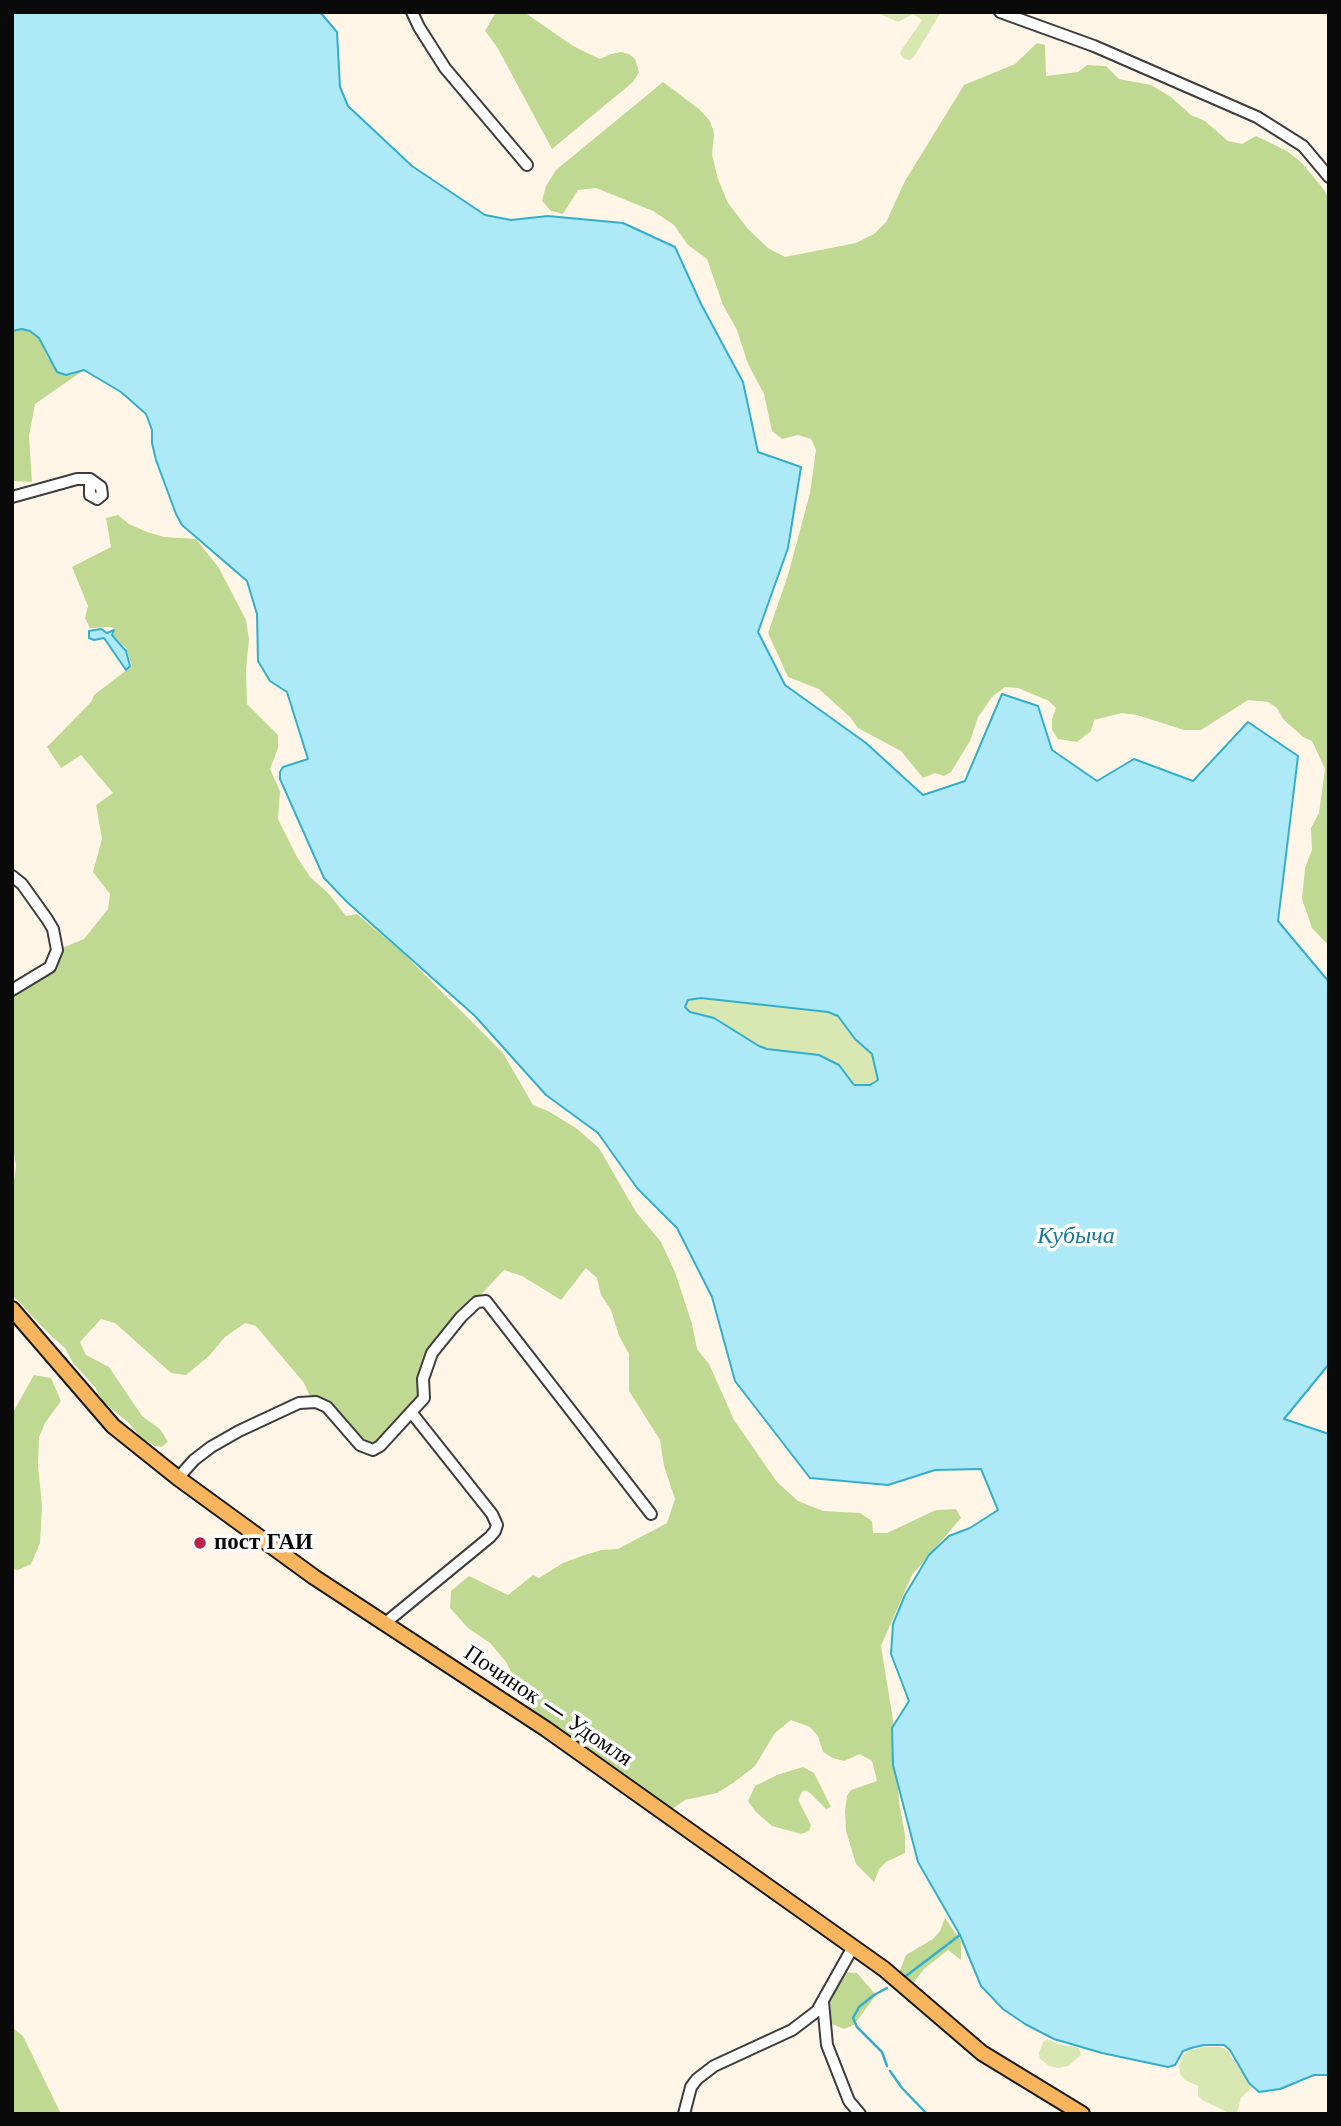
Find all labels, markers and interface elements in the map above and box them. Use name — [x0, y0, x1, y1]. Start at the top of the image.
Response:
water label: Кубыча — [1037, 1222, 1115, 1250]
place label: пост ГАИ — [214, 1529, 313, 1557]
marker: пост ГАИ — [192, 1535, 208, 1551]
street label: Починок — Удомля — [458, 1639, 638, 1773]

